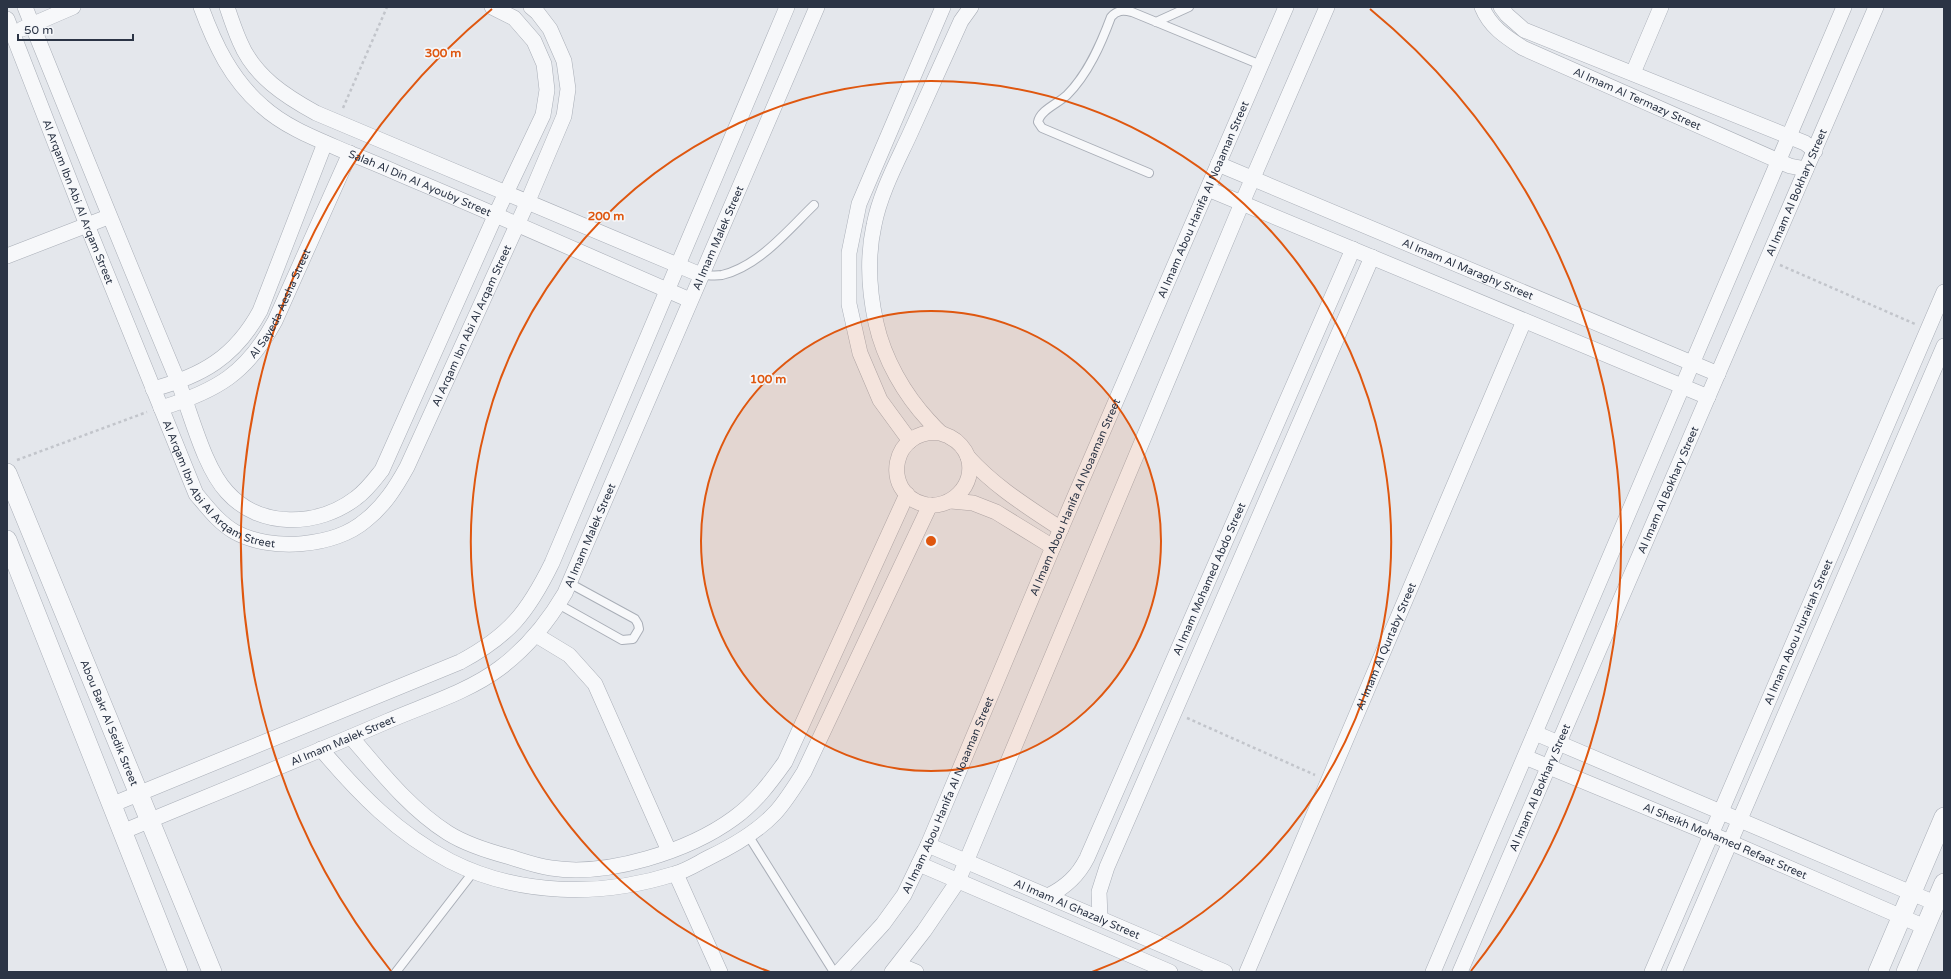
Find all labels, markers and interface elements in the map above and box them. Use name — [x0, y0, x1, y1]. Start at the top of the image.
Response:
scale bar — [18, 16, 133, 42]
text: 50 m — [24, 23, 53, 37]
text: 300 m — [425, 46, 461, 60]
street label: Al Imam Al Termazy Street — [1571, 65, 1703, 133]
street label: Al Imam Abou Hanifa Al Noaaman Street — [1155, 99, 1252, 300]
street label: Al Arqam Ibn Abi Al Arqam Street — [40, 118, 116, 286]
street label: Al Imam Al Bokhary Street — [1763, 127, 1830, 258]
street label: Salah Al Din Al Ayouby Street — [347, 147, 493, 219]
street label: Al Imam Malek Street — [690, 184, 746, 292]
text: 200 m — [588, 209, 624, 223]
street label: Al Imam Al Maraghy Street — [1400, 236, 1535, 303]
street label: Al Arqam Ibn Abi Al Arqam Street — [429, 243, 514, 408]
street label: Al Sayeda Aesha Street — [246, 247, 313, 361]
text: 100 m — [750, 372, 786, 386]
street label: Al Imam Abou Hanifa Al Noaaman Street — [1027, 397, 1123, 598]
street label: Al Arqam Ibn Abi Al Arqam Street — [160, 418, 276, 550]
street label: Al Imam Al Bokhary Street — [1635, 424, 1701, 556]
street label: Al Imam Malek Street — [562, 482, 618, 590]
street label: Al Imam Mohamed Abdo Street — [1170, 501, 1248, 658]
centre of rings — [924, 534, 938, 548]
street label: Al Imam Abou Hurairah Street — [1762, 558, 1835, 707]
street label: Al Imam Al Qurtaby Street — [1353, 581, 1419, 712]
street label: Abou Bakr Al Sedik Street — [77, 658, 141, 788]
street label: Al Imam Abou Hanifa Al Noaaman Street — [900, 695, 996, 896]
street label: Al Imam Malek Street — [289, 713, 397, 769]
street label: Al Imam Al Bokhary Street — [1507, 722, 1573, 853]
street label: Al Sheikh Mohamed Refaat Street — [1641, 801, 1809, 882]
street label: Al Imam Al Ghazaly Street — [1012, 876, 1142, 942]

